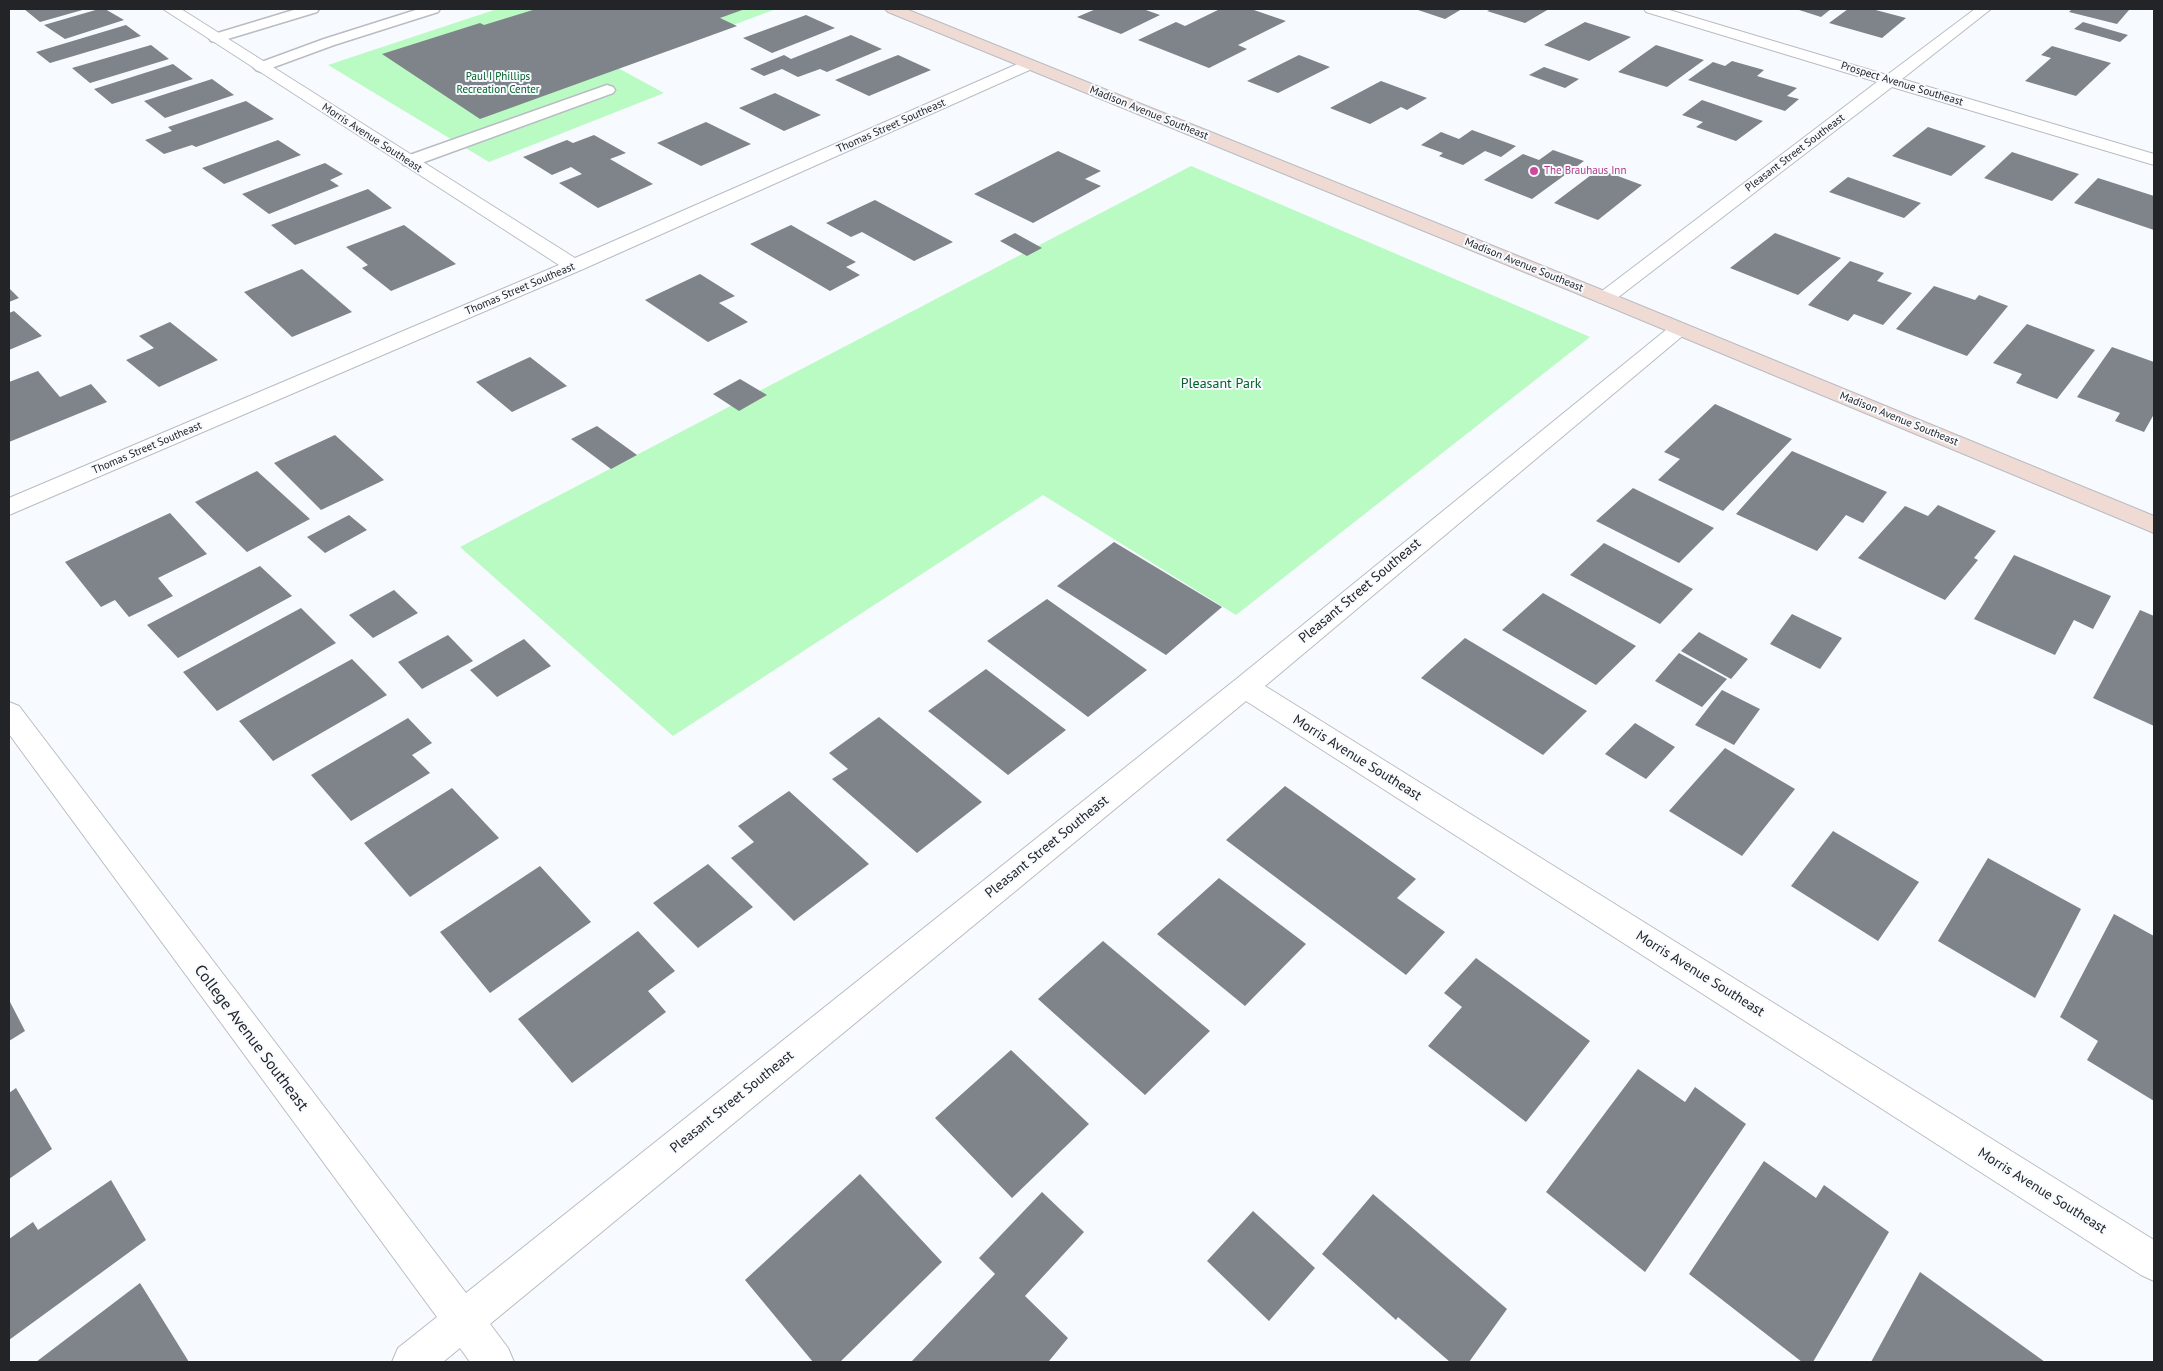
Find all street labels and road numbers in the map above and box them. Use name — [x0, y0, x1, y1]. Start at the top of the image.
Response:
street label: Prospect Avenue Southeast — [1839, 59, 1965, 109]
street label: Madison Avenue Southeast — [1088, 83, 1210, 143]
street label: Thomas Street Southeast — [834, 96, 948, 156]
street label: Morris Avenue Southeast — [319, 101, 425, 175]
street label: Pleasant Street Southeast — [1743, 111, 1847, 195]
street label: Madison Avenue Southeast — [1463, 235, 1585, 295]
street label: Thomas Street Southeast — [463, 260, 577, 318]
street label: Madison Avenue Southeast — [1838, 389, 1960, 449]
street label: Thomas Street Southeast — [90, 419, 204, 477]
street label: Pleasant Street Southeast — [1296, 535, 1424, 647]
street label: Morris Avenue Southeast — [1290, 712, 1424, 804]
street label: Pleasant Street Southeast — [982, 792, 1112, 902]
street label: Morris Avenue Southeast — [1633, 928, 1767, 1020]
street label: College Avenue Southeast — [190, 961, 312, 1115]
street label: Pleasant Street Southeast — [667, 1047, 797, 1157]
street label: Morris Avenue Southeast — [1975, 1145, 2109, 1237]

